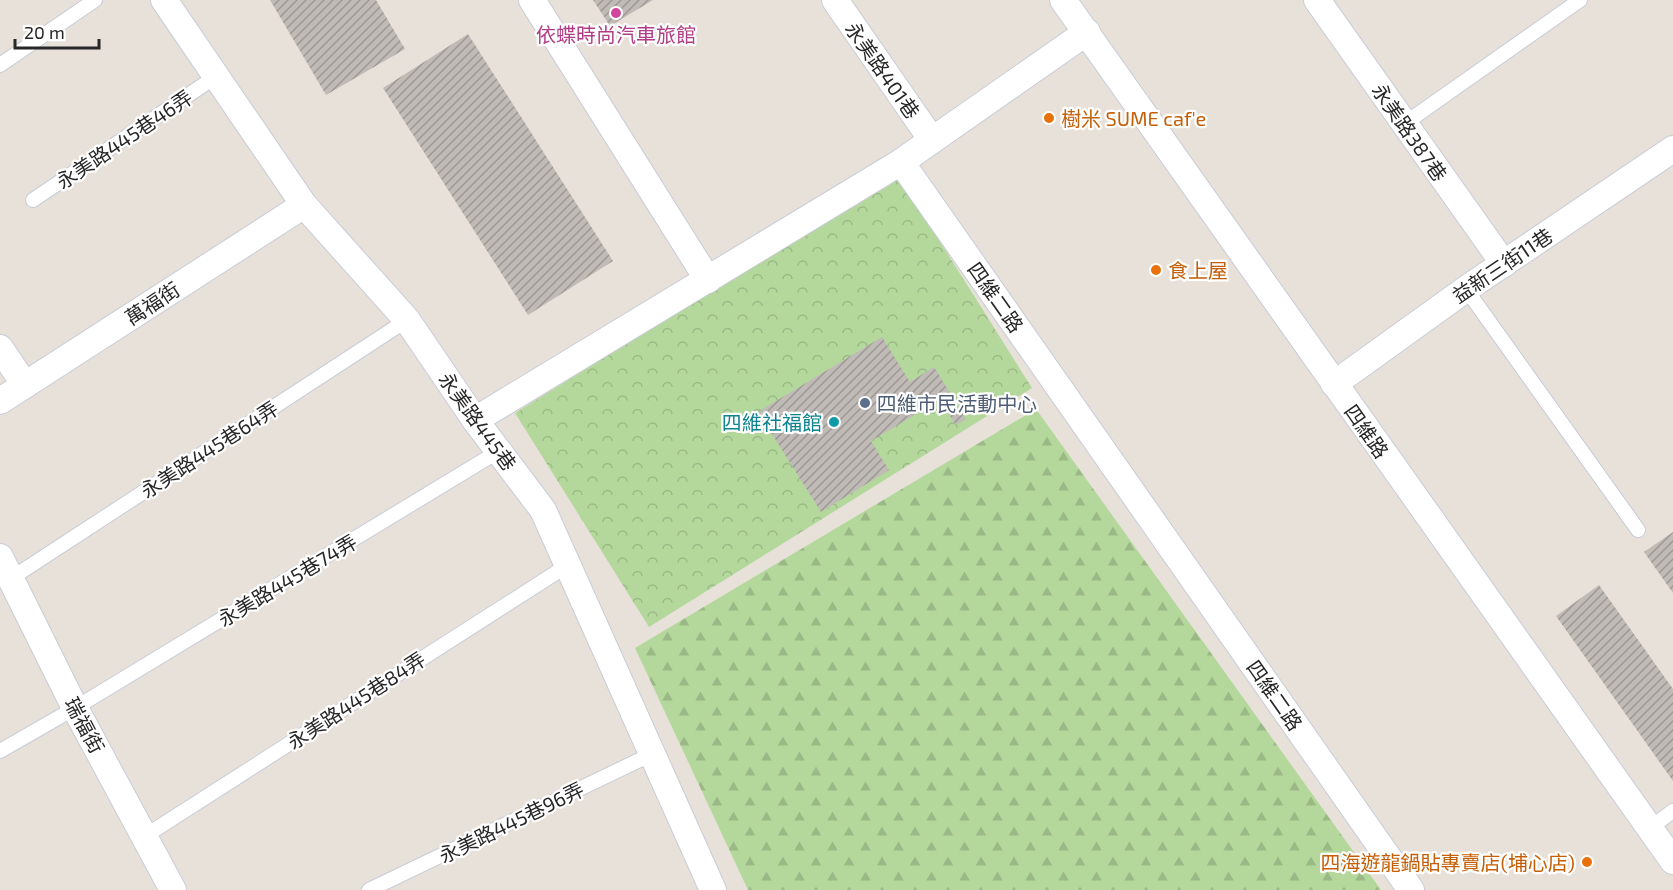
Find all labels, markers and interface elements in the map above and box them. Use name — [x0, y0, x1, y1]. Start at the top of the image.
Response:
marker: 依蝶時尚汽車旅館 — [609, 6, 623, 20]
scale bar — [15, 12, 99, 50]
street label: 永美路401巷 — [841, 17, 925, 123]
text: 20 m — [24, 21, 65, 43]
place label: 依蝶時尚汽車旅館 — [536, 22, 696, 46]
street label: 永美路387巷 — [1368, 79, 1452, 185]
street label: 永美路445巷46弄 — [51, 85, 197, 193]
place label: 樹米 SUME caf'e — [1061, 106, 1206, 130]
marker: 樹米 SUME caf'e — [1042, 111, 1056, 125]
street label: 益新三街11巷 — [1447, 223, 1557, 307]
street label: 四維二路 — [963, 257, 1029, 337]
place label: 食上屋 — [1168, 258, 1228, 282]
marker: 食上屋 — [1149, 263, 1163, 277]
street label: 萬福街 — [120, 277, 184, 329]
street label: 永美路445巷 — [434, 367, 522, 475]
place label: 四維市民活動中心 — [877, 391, 1037, 415]
street label: 永美路445巷64弄 — [136, 396, 282, 502]
marker: 四維市民活動中心 — [858, 396, 872, 410]
street label: 四維路 — [1340, 400, 1394, 462]
place label: 四維社福館 — [722, 410, 822, 434]
marker: 四維社福館 — [827, 415, 841, 429]
street label: 永美路445巷74弄 — [213, 529, 361, 631]
street label: 永美路445巷84弄 — [282, 646, 430, 754]
street label: 四維二路 — [1242, 655, 1308, 735]
street label: 瑞福街 — [60, 693, 110, 757]
street label: 永美路445巷96弄 — [435, 777, 587, 867]
place label: 四海遊龍鍋貼專賣店(埔心店) — [1321, 850, 1575, 874]
marker: 四海遊龍鍋貼專賣店(埔心店) — [1580, 855, 1594, 869]

